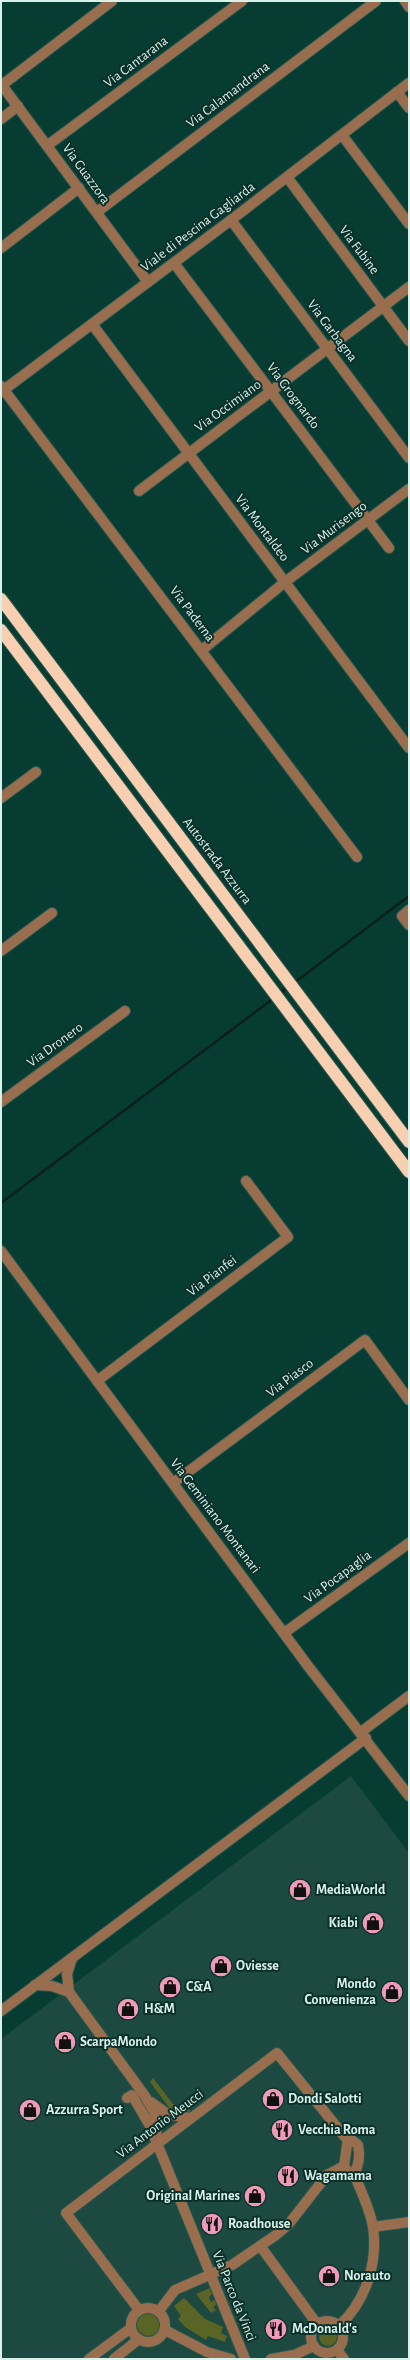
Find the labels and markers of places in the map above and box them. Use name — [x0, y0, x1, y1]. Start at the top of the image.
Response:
shop icon: MediaWorld — [287, 1877, 313, 1903]
place label: MediaWorld — [316, 1883, 386, 1897]
shop icon: Kiabi — [360, 1910, 386, 1936]
place label: Kiabi — [328, 1916, 358, 1930]
shop icon: Oviesse — [208, 1953, 234, 1979]
place label: Oviesse — [236, 1959, 279, 1973]
shop icon: C&A — [157, 1974, 183, 2000]
place label: Mondo Convenienza — [305, 1977, 376, 2007]
shop icon: Mondo Convenienza — [379, 1979, 405, 2005]
place label: C&A — [186, 1980, 212, 1994]
shop icon: H&M — [115, 1996, 141, 2022]
place label: H&M — [144, 2002, 175, 2016]
shop icon: ScarpaMondo — [52, 2029, 78, 2055]
place label: ScarpaMondo — [80, 2035, 157, 2049]
shop icon: Dondi Salotti — [260, 2086, 286, 2112]
place label: Dondi Salotti — [288, 2092, 362, 2106]
shop icon: Azzurra Sport — [17, 2097, 43, 2123]
place label: Azzurra Sport — [46, 2103, 123, 2117]
restaurant icon: Vecchia Roma — [269, 2117, 295, 2143]
place label: Vecchia Roma — [298, 2123, 376, 2137]
restaurant icon: Wagamama — [275, 2163, 301, 2189]
place label: Wagamama — [304, 2169, 372, 2183]
shop icon: Original Marines — [242, 2183, 268, 2209]
place label: Original Marines — [146, 2189, 240, 2203]
restaurant icon: Roadhouse — [199, 2211, 225, 2237]
place label: Roadhouse — [228, 2217, 291, 2231]
shop icon: Norauto — [316, 2263, 342, 2289]
place label: Norauto — [344, 2269, 391, 2283]
restaurant icon: McDonald's — [263, 2316, 289, 2342]
place label: McDonald's — [292, 2322, 357, 2336]

